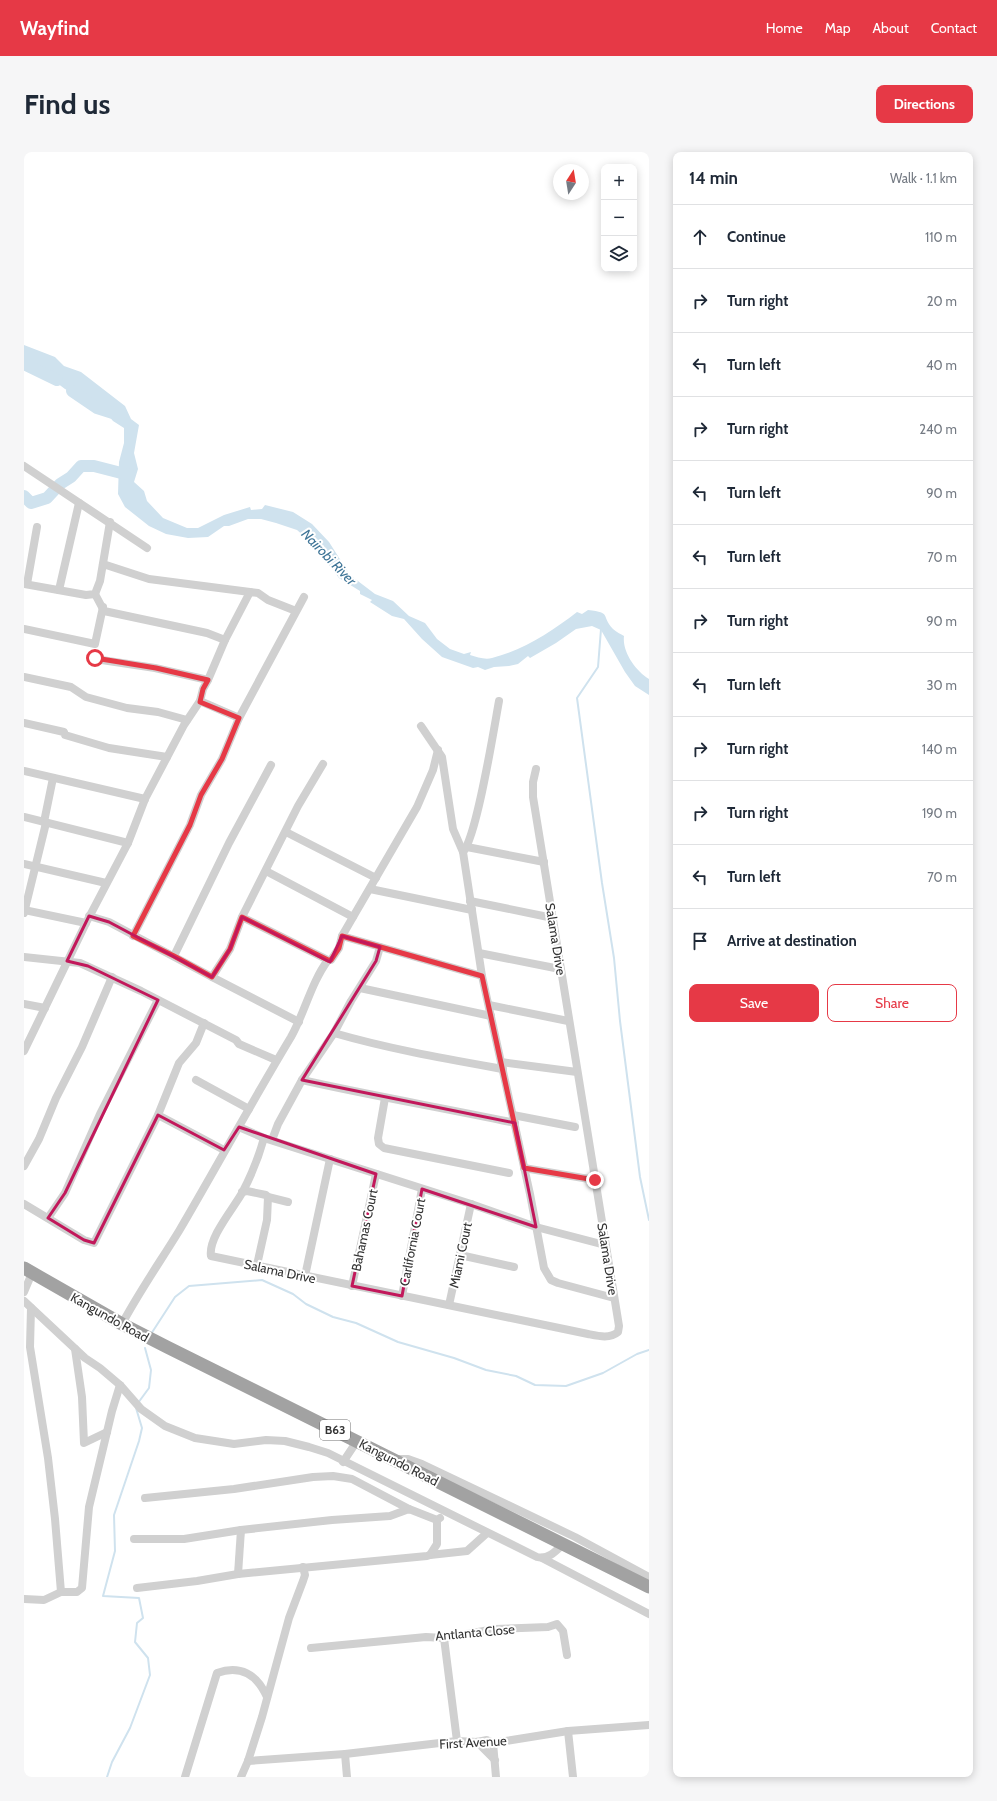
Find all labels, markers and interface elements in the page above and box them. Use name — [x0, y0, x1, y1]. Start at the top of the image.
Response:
text: Wayfind — [20, 17, 89, 40]
text: Home — [766, 19, 803, 37]
text: Map — [825, 19, 850, 37]
text: About — [872, 19, 909, 37]
text: Contact — [931, 19, 977, 37]
button: Directions — [876, 85, 973, 123]
text: Find us — [24, 87, 110, 121]
north arrow — [553, 164, 589, 200]
map controls — [601, 164, 637, 272]
button: + — [601, 164, 637, 200]
text: 14 min — [689, 168, 738, 188]
text: Walk · 1.1 km — [890, 170, 957, 186]
button: − — [601, 200, 637, 236]
icon: ahead — [689, 226, 711, 248]
text: Continue — [727, 228, 786, 246]
text: 110 m — [925, 229, 957, 245]
button: layers — [601, 236, 637, 272]
icon: right — [689, 290, 711, 312]
text: Turn right — [727, 292, 788, 310]
text: 20 m — [927, 293, 957, 309]
icon: left — [689, 354, 711, 376]
text: Turn left — [727, 356, 781, 374]
text: 40 m — [926, 357, 957, 373]
icon: right — [689, 418, 711, 440]
text: Turn right — [727, 420, 788, 438]
text: 240 m — [919, 421, 957, 437]
icon: left — [689, 482, 711, 504]
text: Turn left — [727, 484, 781, 502]
text: 90 m — [926, 485, 957, 501]
water label: Nairobi River — [298, 525, 361, 590]
icon: left — [689, 546, 711, 568]
text: Turn left — [727, 548, 781, 566]
text: 70 m — [927, 549, 957, 565]
icon: right — [689, 610, 711, 632]
text: Turn right — [727, 612, 788, 630]
text: 90 m — [926, 613, 957, 629]
route start — [86, 649, 104, 667]
icon: left — [689, 674, 711, 696]
text: Turn left — [727, 676, 781, 694]
text: 30 m — [927, 677, 957, 693]
icon: right — [689, 738, 711, 760]
text: Turn right — [727, 740, 788, 758]
text: 140 m — [922, 741, 957, 757]
icon: right — [689, 802, 711, 824]
text: Turn right — [727, 804, 788, 822]
text: 190 m — [922, 805, 957, 821]
icon: left — [689, 866, 711, 888]
text: Turn left — [727, 868, 781, 886]
text: 70 m — [927, 869, 957, 885]
street label: Salama Drive — [542, 902, 570, 977]
icon: arrive — [689, 930, 711, 952]
text: Arrive at destination — [727, 932, 857, 950]
button: Save — [689, 984, 819, 1022]
button: Share — [827, 984, 957, 1022]
route end — [586, 1171, 604, 1189]
street label: Bahamas Court — [347, 1187, 381, 1273]
street label: Carlifornia Court — [396, 1196, 428, 1287]
street label: Miami Court — [445, 1220, 475, 1289]
street label: Salama Drive — [594, 1222, 622, 1297]
street label: Salama Drive — [243, 1256, 318, 1286]
street label: Kangundo Road — [68, 1289, 152, 1345]
road number: B63 — [320, 1420, 350, 1440]
street label: Kangundo Road — [357, 1435, 441, 1489]
street label: Antlanta Close — [435, 1621, 516, 1643]
street label: First Avenue — [439, 1732, 507, 1752]

